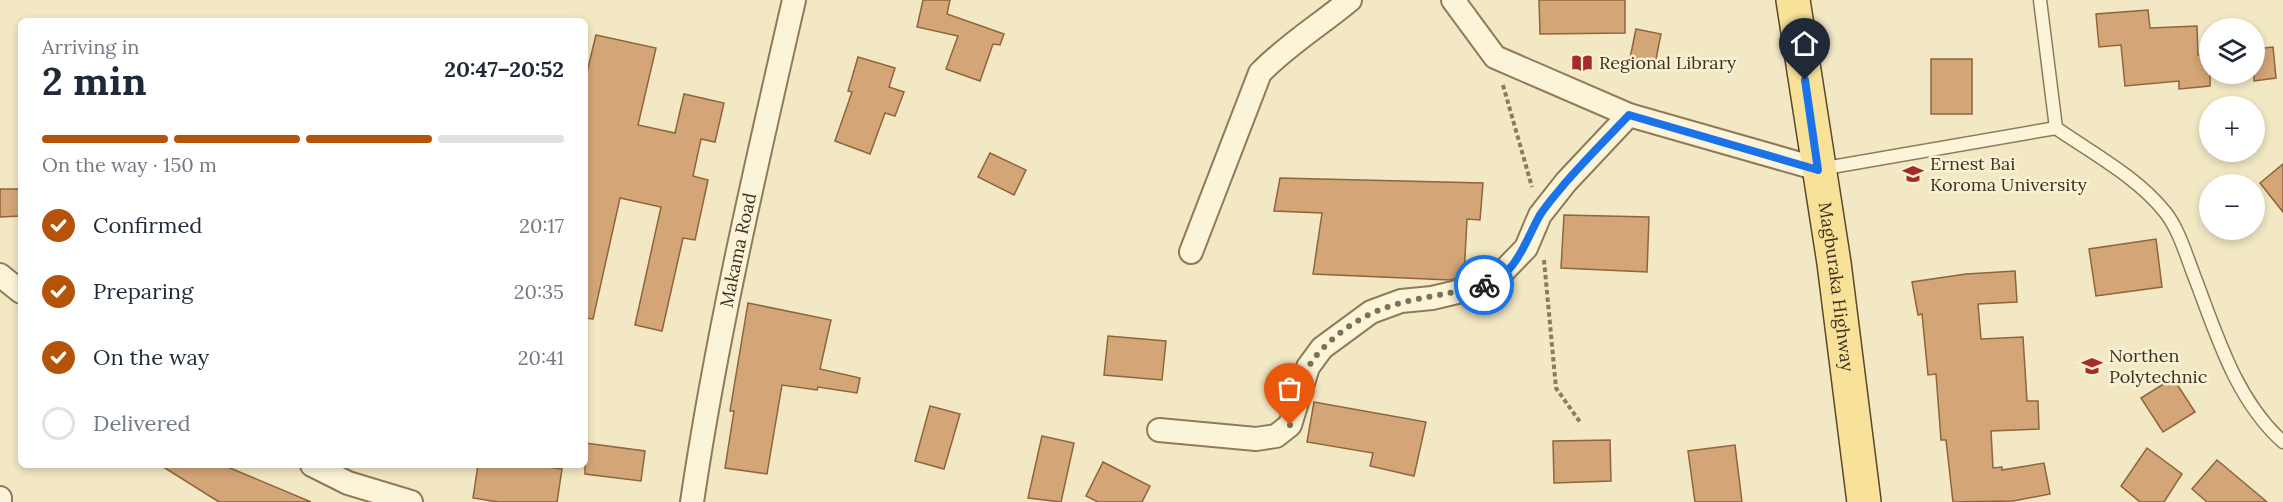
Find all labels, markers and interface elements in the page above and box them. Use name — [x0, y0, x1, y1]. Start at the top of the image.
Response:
pin — [1779, 18, 1830, 80]
map controls — [2199, 18, 2265, 240]
button: layers — [2199, 18, 2265, 84]
icon: home — [1788, 27, 1821, 60]
text: Arriving in — [42, 34, 139, 59]
library icon: Regional Library — [1570, 51, 1594, 75]
place label: Regional Library — [1599, 51, 1737, 74]
text: 20:47–20:52 — [444, 55, 564, 83]
text: 2 min — [42, 56, 147, 106]
button: + — [2199, 96, 2265, 162]
text: On the way · 150 m — [42, 152, 217, 177]
place label: Ernest Bai Koroma University — [1930, 152, 2088, 196]
school or university icon: Ernest Bai Koroma University — [1901, 162, 1925, 186]
button: − — [2199, 174, 2265, 240]
street label: Makama Road — [715, 190, 761, 310]
street label: Magburaka Highway — [1814, 200, 1860, 373]
icon: check — [42, 209, 75, 242]
text: Confirmed — [93, 211, 202, 239]
text: 20:17 — [519, 213, 564, 238]
courier — [1454, 255, 1514, 315]
icon: bike — [1468, 269, 1501, 302]
icon: check — [42, 275, 75, 308]
text: Preparing — [93, 277, 193, 305]
text: 20:35 — [514, 279, 564, 304]
icon: check — [42, 341, 75, 374]
text: On the way — [93, 343, 209, 371]
place label: Northen Polytechnic — [2109, 344, 2207, 388]
text: 20:41 — [518, 345, 564, 370]
school or university icon: Northen Polytechnic — [2080, 354, 2104, 378]
pin — [1264, 363, 1315, 425]
icon: bag — [1273, 372, 1306, 405]
text: Delivered — [93, 409, 191, 437]

